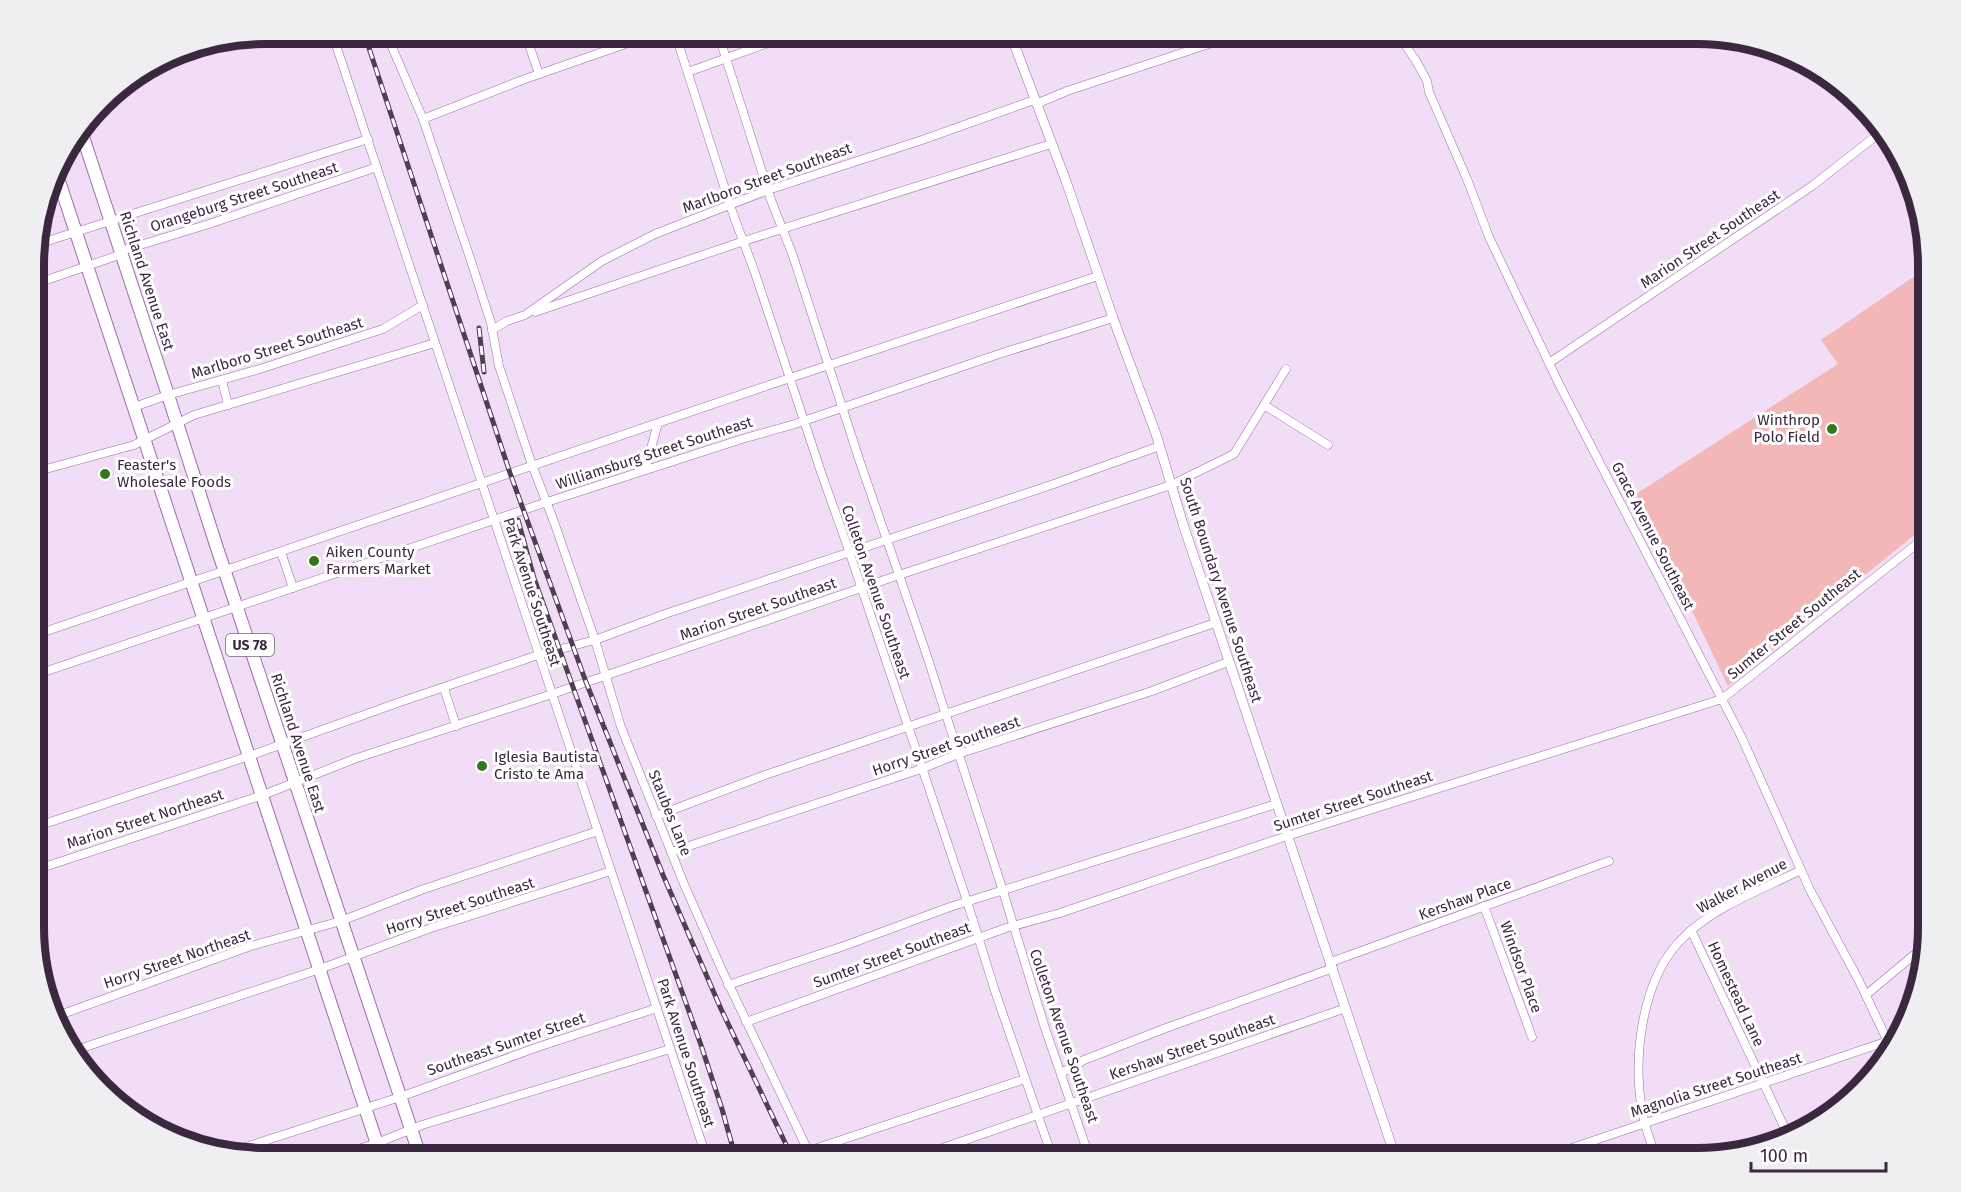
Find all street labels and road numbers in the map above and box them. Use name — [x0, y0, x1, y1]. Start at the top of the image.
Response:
street label: Marlboro Street Southeast — [680, 139, 855, 217]
street label: Orangeburg Street Southeast — [148, 158, 341, 236]
street label: Marion Street Southeast — [1637, 185, 1784, 292]
street label: Richland Avenue East — [116, 209, 178, 354]
street label: Marlboro Street Southeast — [189, 313, 366, 383]
street label: Williamsburg Street Southeast — [553, 412, 755, 493]
street label: Grace Avenue Southeast — [1608, 459, 1699, 614]
street label: South Boundary Avenue Southeast — [1176, 475, 1266, 705]
street label: Colleton Avenue Southeast — [838, 503, 914, 682]
street label: Park Avenue Southeast — [499, 515, 565, 669]
street label: Sumter Street Southeast — [1724, 564, 1865, 683]
street label: Marion Street Southeast — [677, 574, 839, 644]
road number: US 78 — [226, 634, 274, 656]
street label: Richland Avenue East — [267, 671, 329, 816]
street label: Horry Street Southeast — [870, 712, 1023, 780]
street label: Staubes Lane — [645, 767, 695, 859]
street label: Sumter Street Southeast — [1271, 767, 1435, 835]
street label: Marion Street Northeast — [64, 785, 226, 853]
street label: Walker Avenue — [1694, 855, 1790, 917]
street label: Horry Street Southeast — [384, 873, 537, 938]
street label: Kershaw Place — [1416, 874, 1514, 924]
street label: Sumter Street Southeast — [811, 918, 974, 992]
street label: Windsor Place — [1496, 919, 1546, 1015]
street label: Horry Street Northeast — [101, 925, 253, 993]
street label: Homestead Lane — [1704, 939, 1768, 1049]
street label: Colleton Avenue Southeast — [1026, 947, 1102, 1126]
street label: Park Avenue Southeast — [653, 976, 719, 1130]
street label: Southeast Sumter Street — [425, 1008, 588, 1080]
street label: Kershaw Street Southeast — [1107, 1010, 1278, 1084]
street label: Magnolia Street Southeast — [1628, 1049, 1804, 1121]

